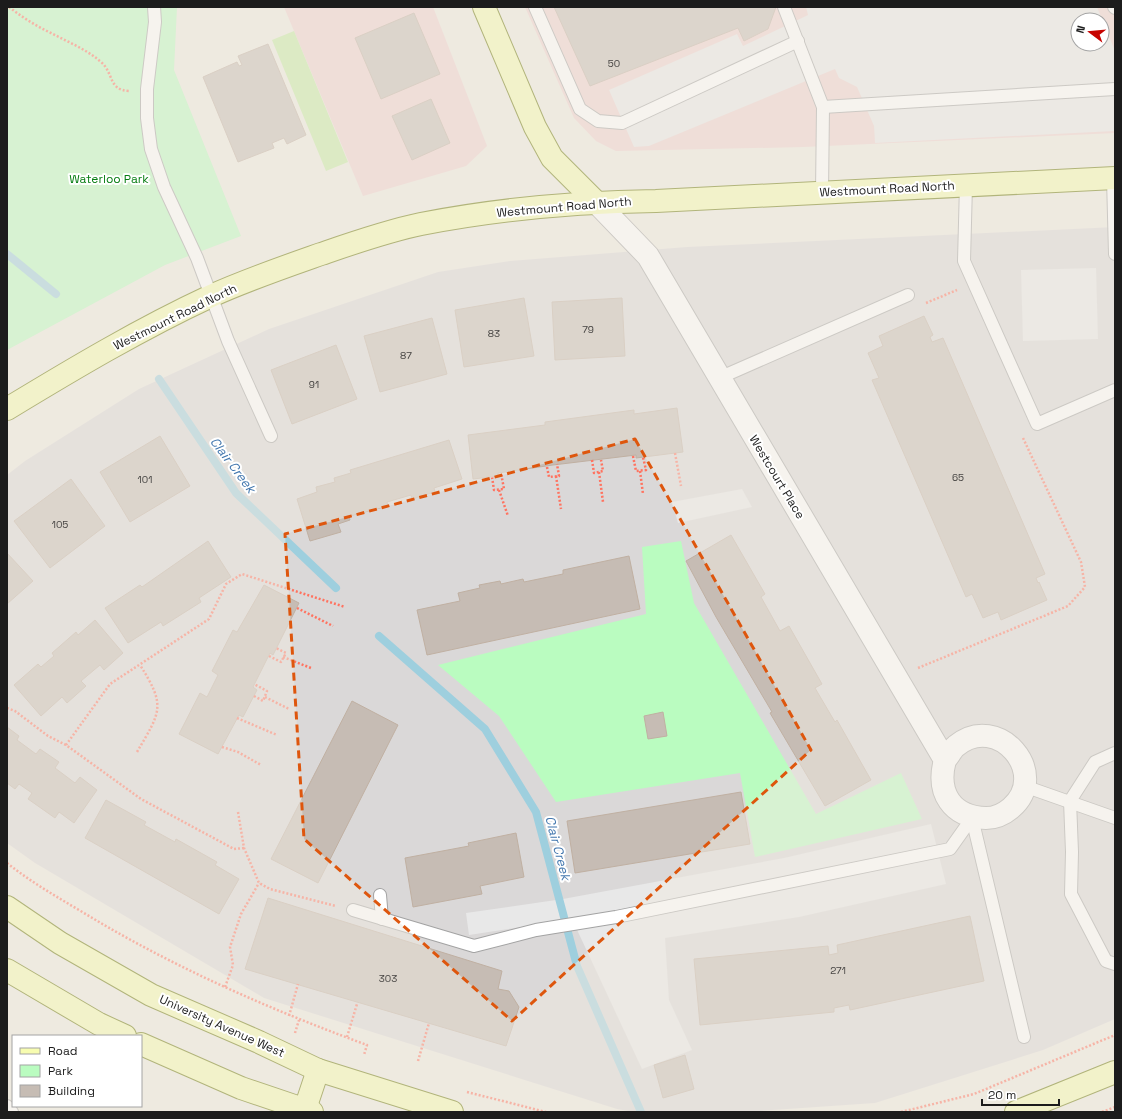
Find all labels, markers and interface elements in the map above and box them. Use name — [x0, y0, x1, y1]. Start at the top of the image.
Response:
north arrow — [1070, 12, 1110, 52]
text: N — [1073, 24, 1088, 35]
house number: 50 — [608, 57, 620, 70]
park label: Waterloo Park — [69, 171, 149, 187]
street label: Westmount Road North — [819, 177, 955, 201]
street label: Westmount Road North — [496, 193, 632, 221]
street label: Westmount Road North — [111, 280, 239, 354]
house number: 79 — [582, 323, 594, 336]
house number: 83 — [488, 327, 500, 340]
house number: 87 — [400, 349, 412, 362]
house number: 91 — [309, 378, 319, 391]
street label: Westcourt Place — [746, 432, 808, 522]
water label: Clair Creek — [206, 434, 261, 498]
house number: 65 — [952, 471, 964, 484]
house number: 101 — [138, 473, 152, 486]
house number: 105 — [52, 518, 68, 531]
water label: Clair Creek — [541, 814, 575, 884]
house number: 271 — [830, 964, 846, 977]
house number: 303 — [379, 972, 397, 985]
street label: University Avenue West — [157, 991, 287, 1061]
legend — [12, 1035, 142, 1107]
text: Road — [48, 1043, 77, 1059]
text: Park — [48, 1063, 73, 1079]
scale bar — [982, 1081, 1059, 1107]
text: Building — [48, 1083, 95, 1099]
text: 20 m — [988, 1087, 1016, 1103]

